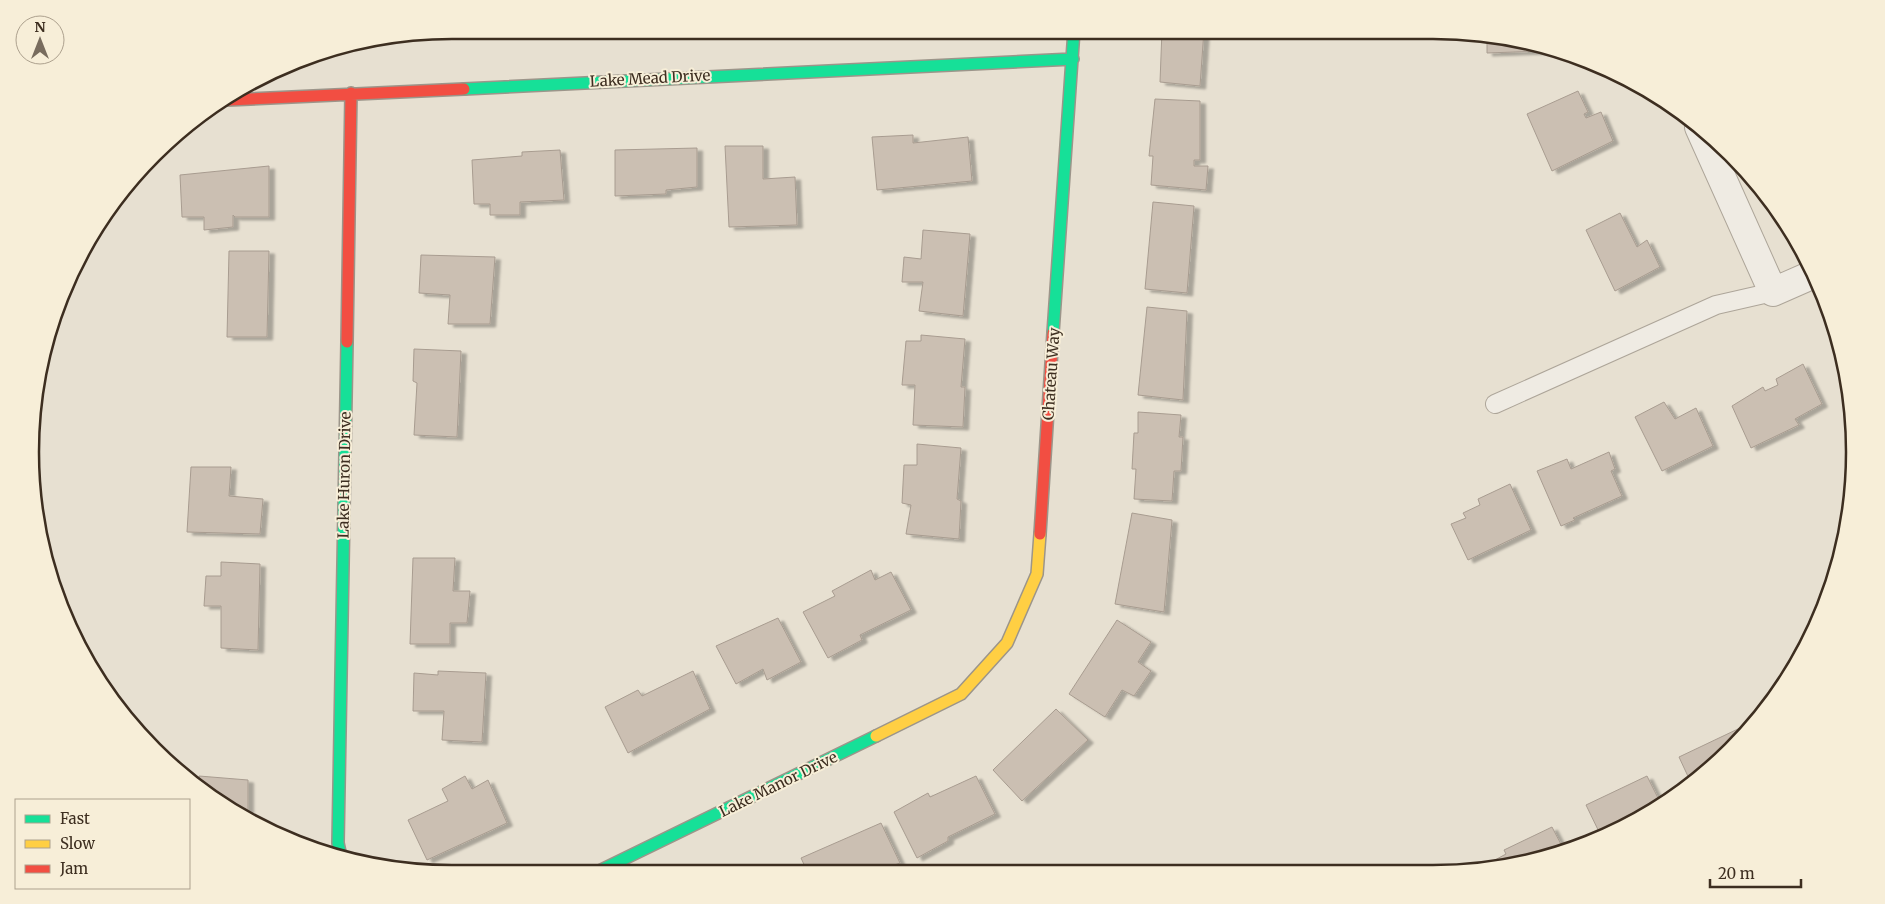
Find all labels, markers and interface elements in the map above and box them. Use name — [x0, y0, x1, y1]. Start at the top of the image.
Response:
north arrow — [15, 15, 65, 65]
text: N — [34, 18, 46, 36]
street label: Lake Mead Drive — [589, 65, 711, 91]
street label: Chateau Way — [1038, 327, 1064, 421]
street label: Lake Huron Drive — [333, 411, 355, 539]
street label: Lake Manor Drive — [716, 747, 840, 821]
legend — [15, 799, 190, 889]
text: Fast — [60, 809, 90, 828]
text: Slow — [60, 834, 95, 853]
scale bar — [1710, 856, 1801, 888]
text: Jam — [59, 859, 88, 878]
text: 20 m — [1718, 864, 1755, 883]

